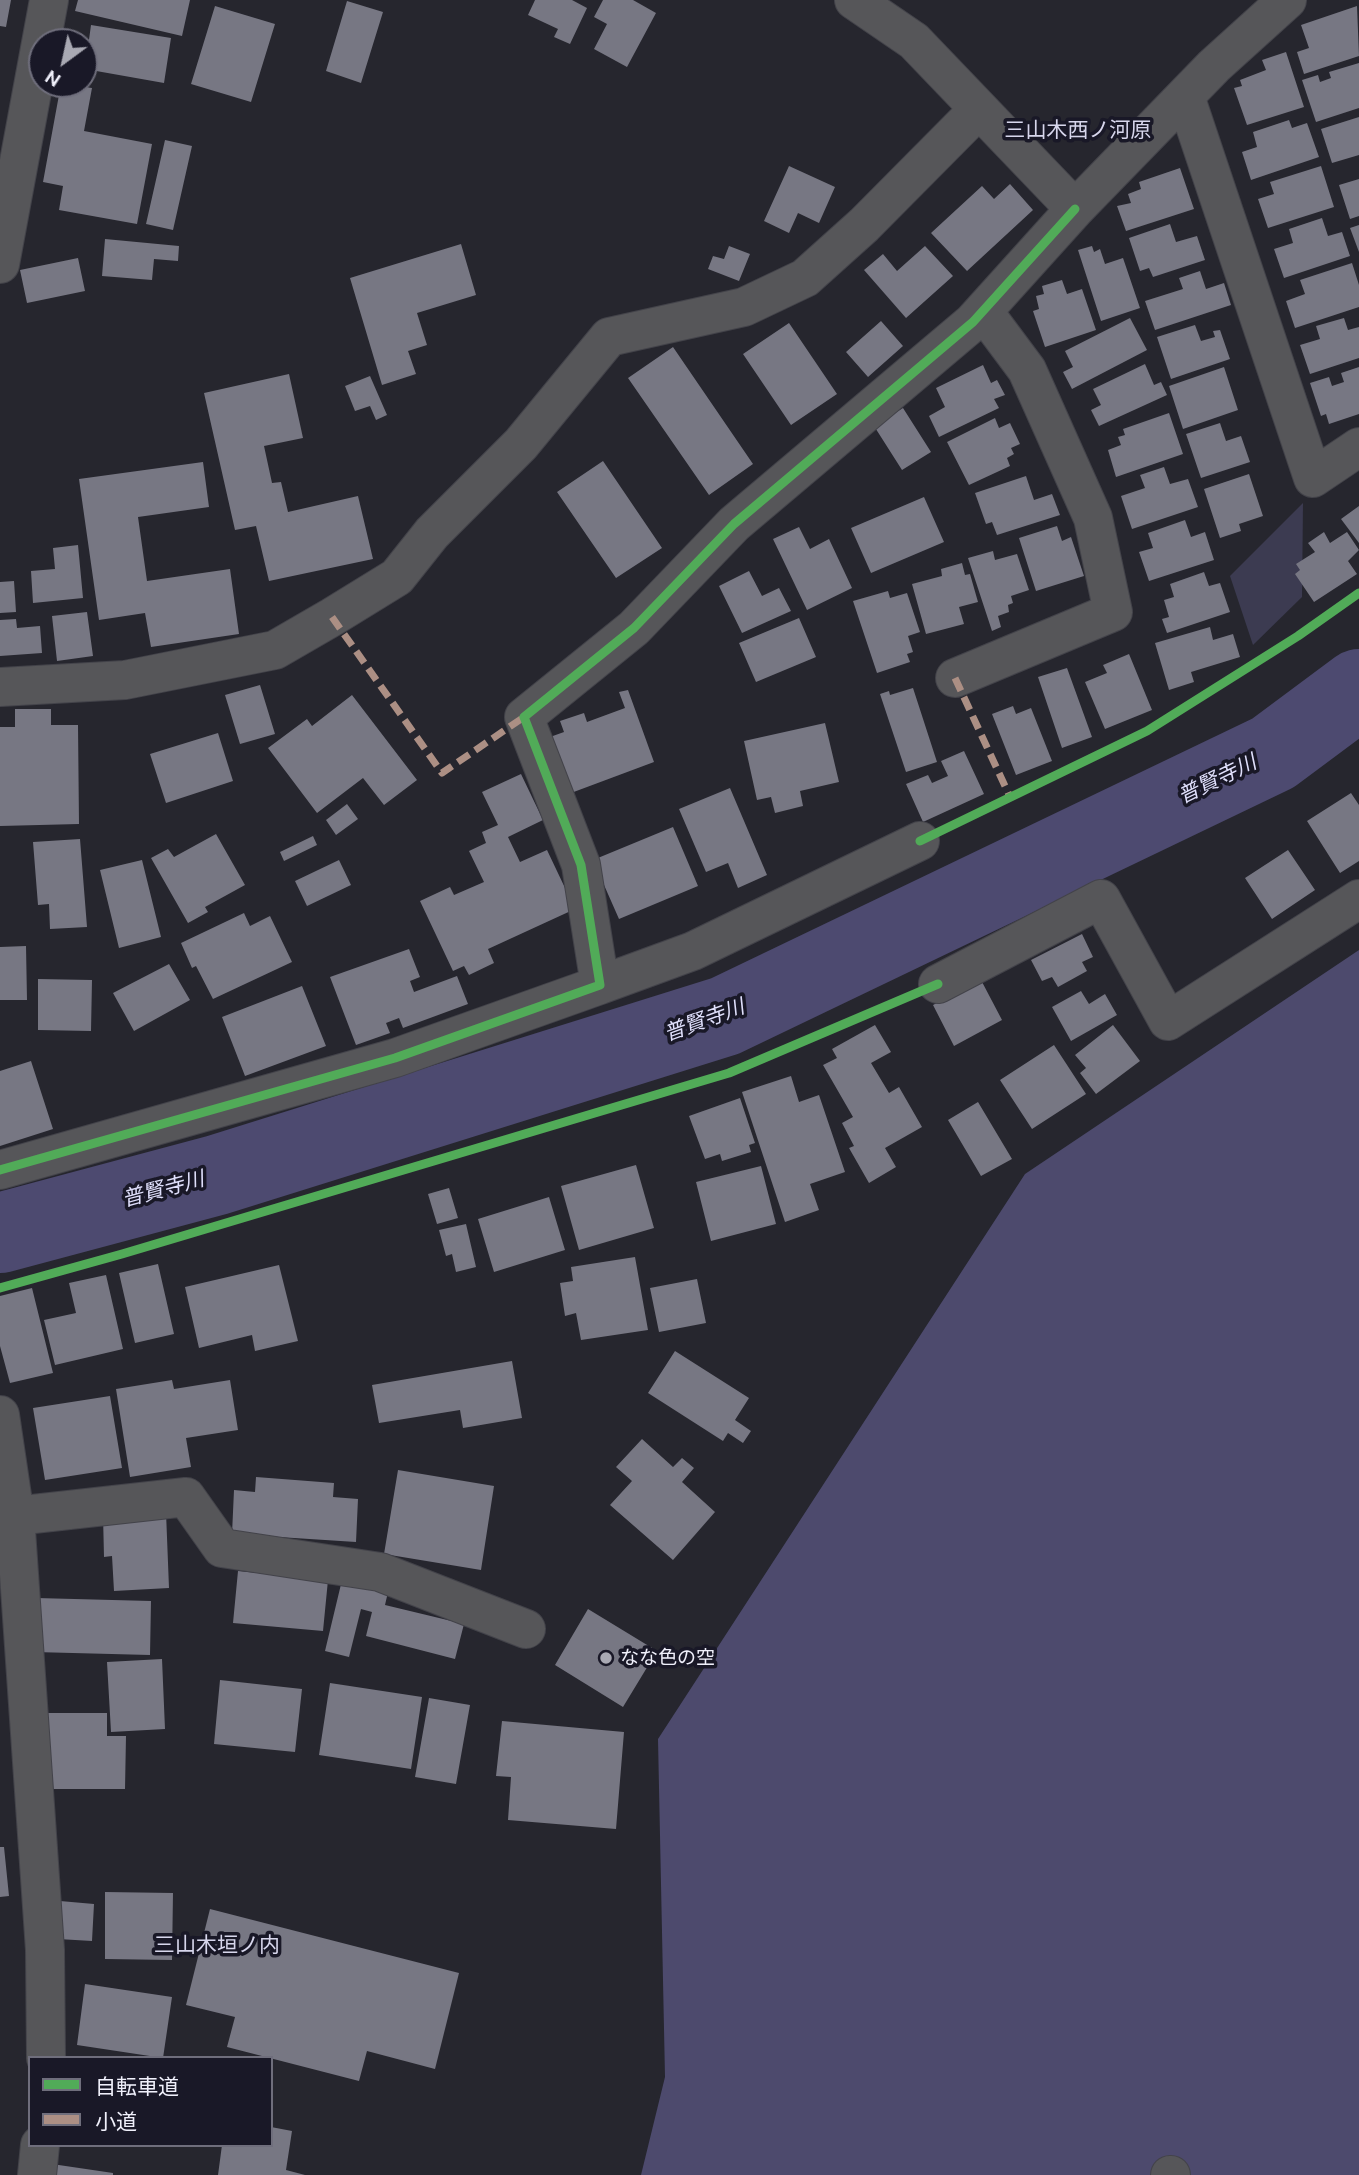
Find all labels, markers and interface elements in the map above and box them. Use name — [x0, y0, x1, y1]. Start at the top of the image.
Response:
north arrow — [28, 28, 98, 98]
text: N — [41, 66, 65, 92]
district label: 三山木西ノ河原 — [1005, 117, 1151, 143]
water label: 普賢寺川 — [1174, 749, 1260, 809]
water label: 普賢寺川 — [660, 994, 748, 1046]
water label: 普賢寺川 — [119, 1166, 207, 1212]
place label: なな色の空 — [620, 1647, 715, 1669]
marker: なな色の空 — [598, 1650, 614, 1666]
district label: 三山木垣ノ内 — [154, 1932, 280, 1958]
legend — [28, 2056, 273, 2147]
text: 自転車道 — [95, 2074, 179, 2098]
text: 小道 — [95, 2109, 137, 2133]

